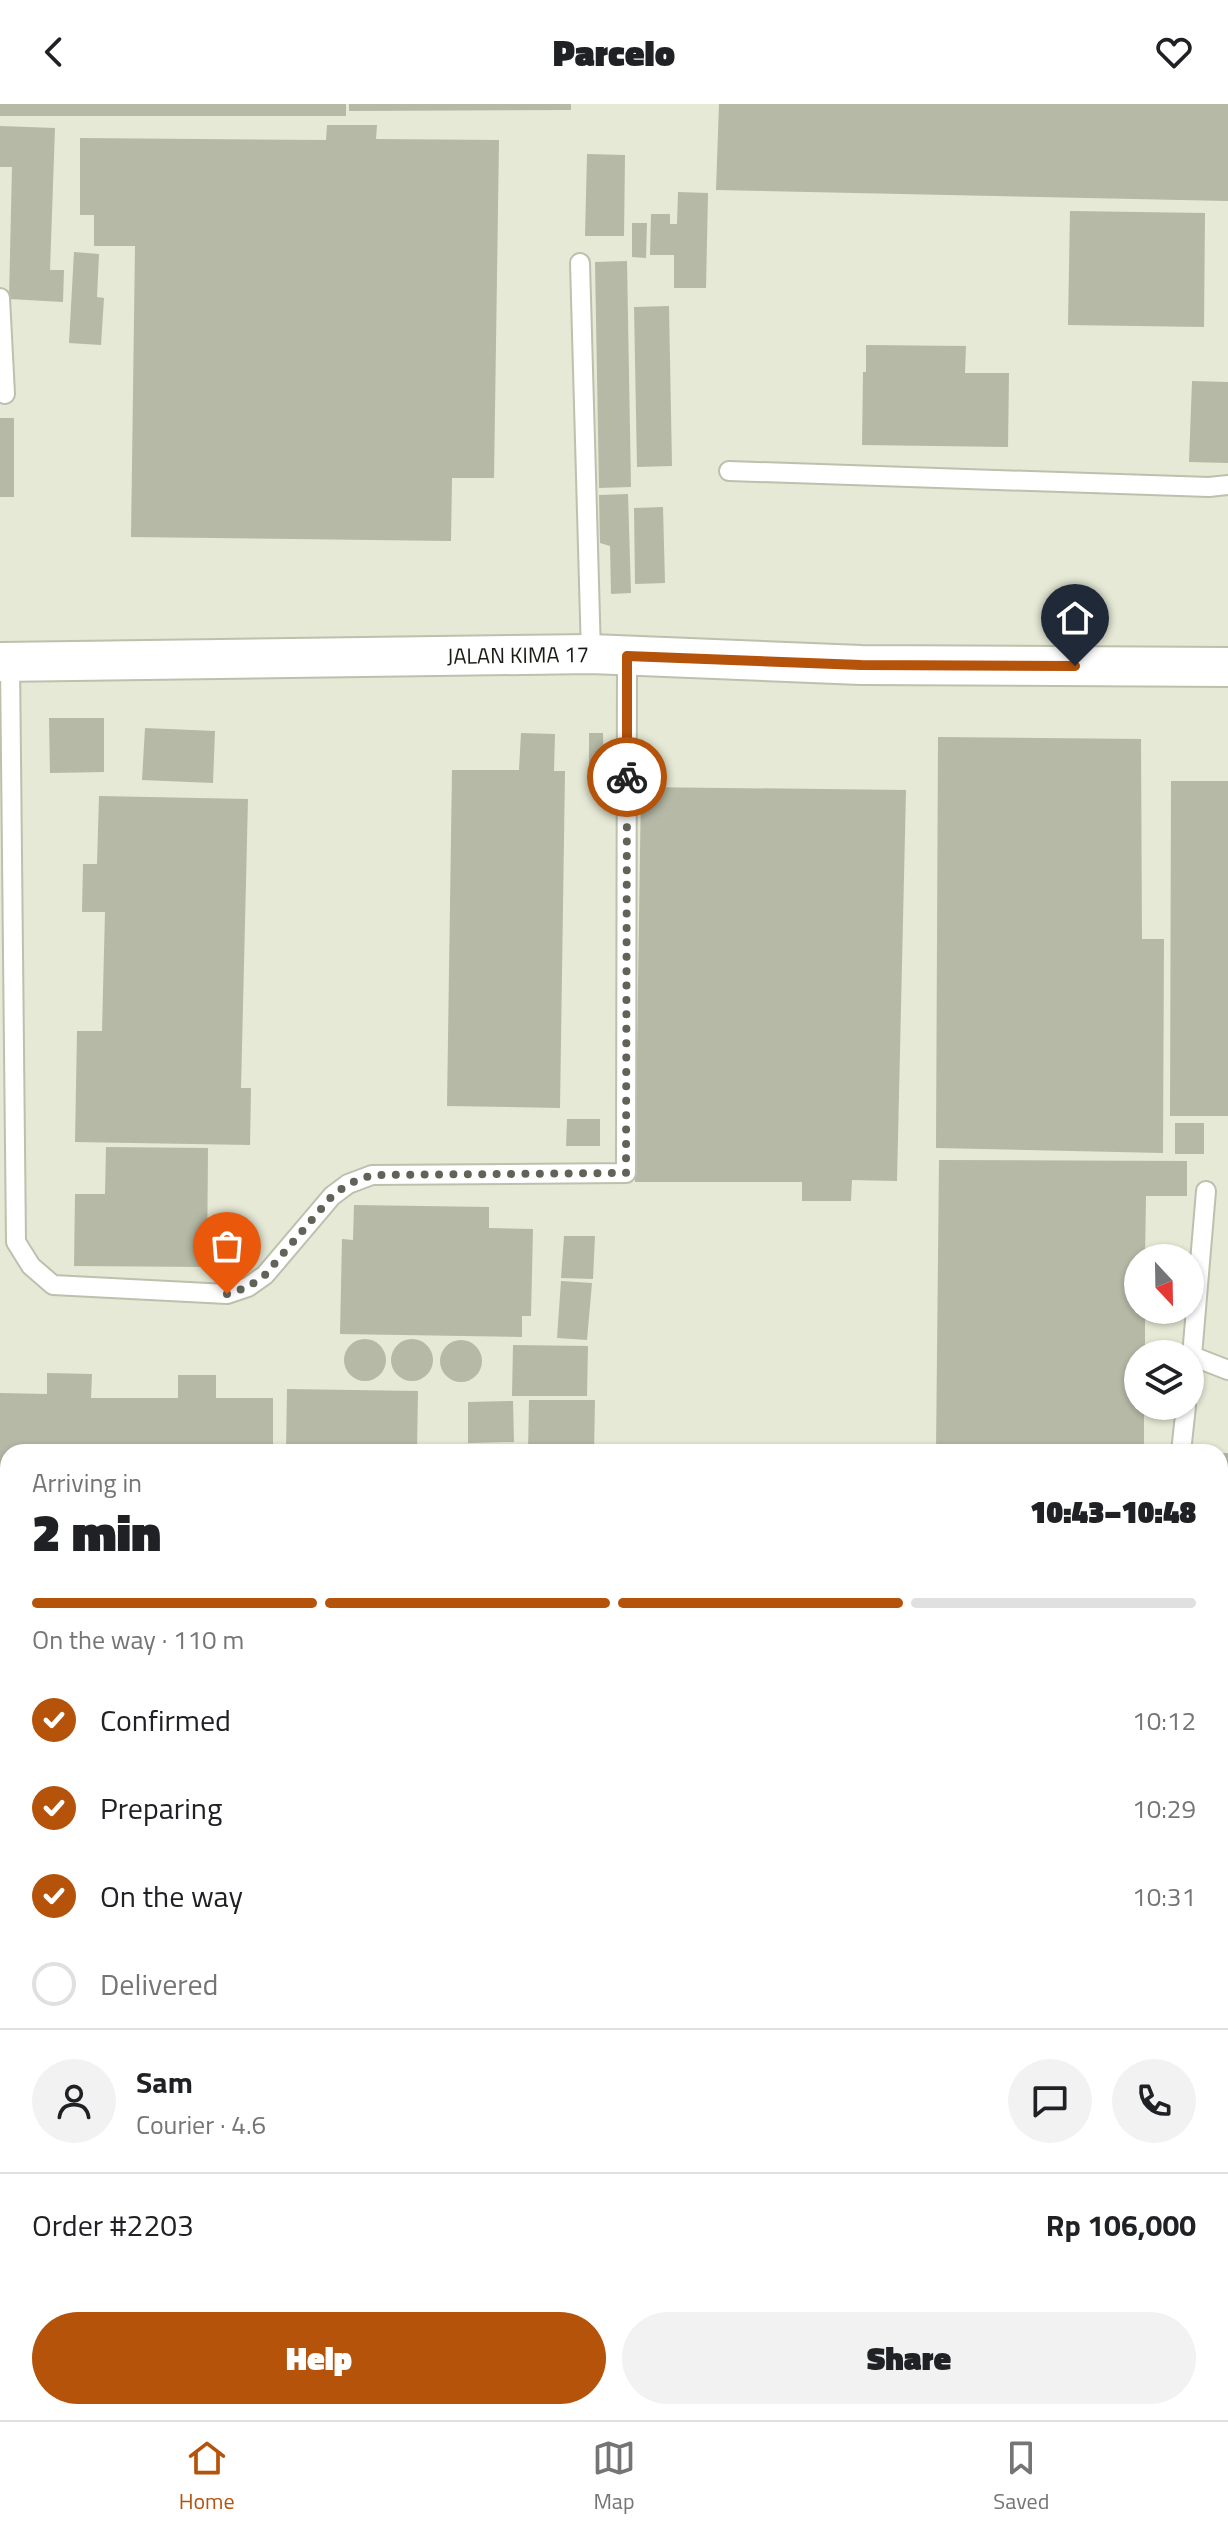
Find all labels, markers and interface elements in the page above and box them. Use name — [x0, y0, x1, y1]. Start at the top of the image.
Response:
text: Parcelo — [553, 25, 675, 80]
icon: back — [32, 30, 76, 74]
icon: heart — [1152, 30, 1196, 74]
pin — [1041, 584, 1109, 666]
icon: home — [1053, 596, 1097, 640]
street label: JALAN KIMA 17 — [447, 637, 589, 673]
courier — [587, 737, 667, 817]
icon: bike — [605, 755, 649, 799]
pin — [193, 1212, 261, 1294]
icon: bag — [205, 1224, 249, 1268]
north arrow — [1124, 1244, 1204, 1324]
map controls — [1124, 1244, 1204, 1420]
button: layers — [1124, 1340, 1204, 1420]
text: Arriving in — [32, 1463, 142, 1502]
text: 10:43–10:48 — [1030, 1489, 1196, 1535]
text: 2 min — [32, 1492, 161, 1571]
text: On the way · 110 m — [32, 1620, 244, 1659]
text: Confirmed — [100, 1697, 231, 1743]
icon: check — [32, 1698, 76, 1742]
text: 10:12 — [1132, 1701, 1196, 1740]
text: Preparing — [100, 1785, 222, 1831]
icon: check — [32, 1786, 76, 1830]
text: 10:29 — [1132, 1789, 1196, 1828]
text: On the way — [100, 1873, 243, 1919]
icon: check — [32, 1874, 76, 1918]
text: 10:31 — [1132, 1877, 1196, 1916]
text: Delivered — [100, 1961, 218, 2007]
button: person — [32, 2059, 116, 2143]
text: Sam — [136, 2059, 193, 2105]
button: chat — [1008, 2059, 1092, 2143]
button: phone — [1112, 2059, 1196, 2143]
text: Courier · 4.6 — [136, 2105, 266, 2144]
text: Order #2203 — [32, 2202, 194, 2248]
text: Rp 106,000 — [1046, 2202, 1196, 2248]
button: Help — [32, 2312, 606, 2404]
button: Share — [622, 2312, 1196, 2404]
tab: Home — [179, 2436, 235, 2518]
tab: Map — [592, 2436, 636, 2518]
tab: Saved — [993, 2436, 1049, 2518]

